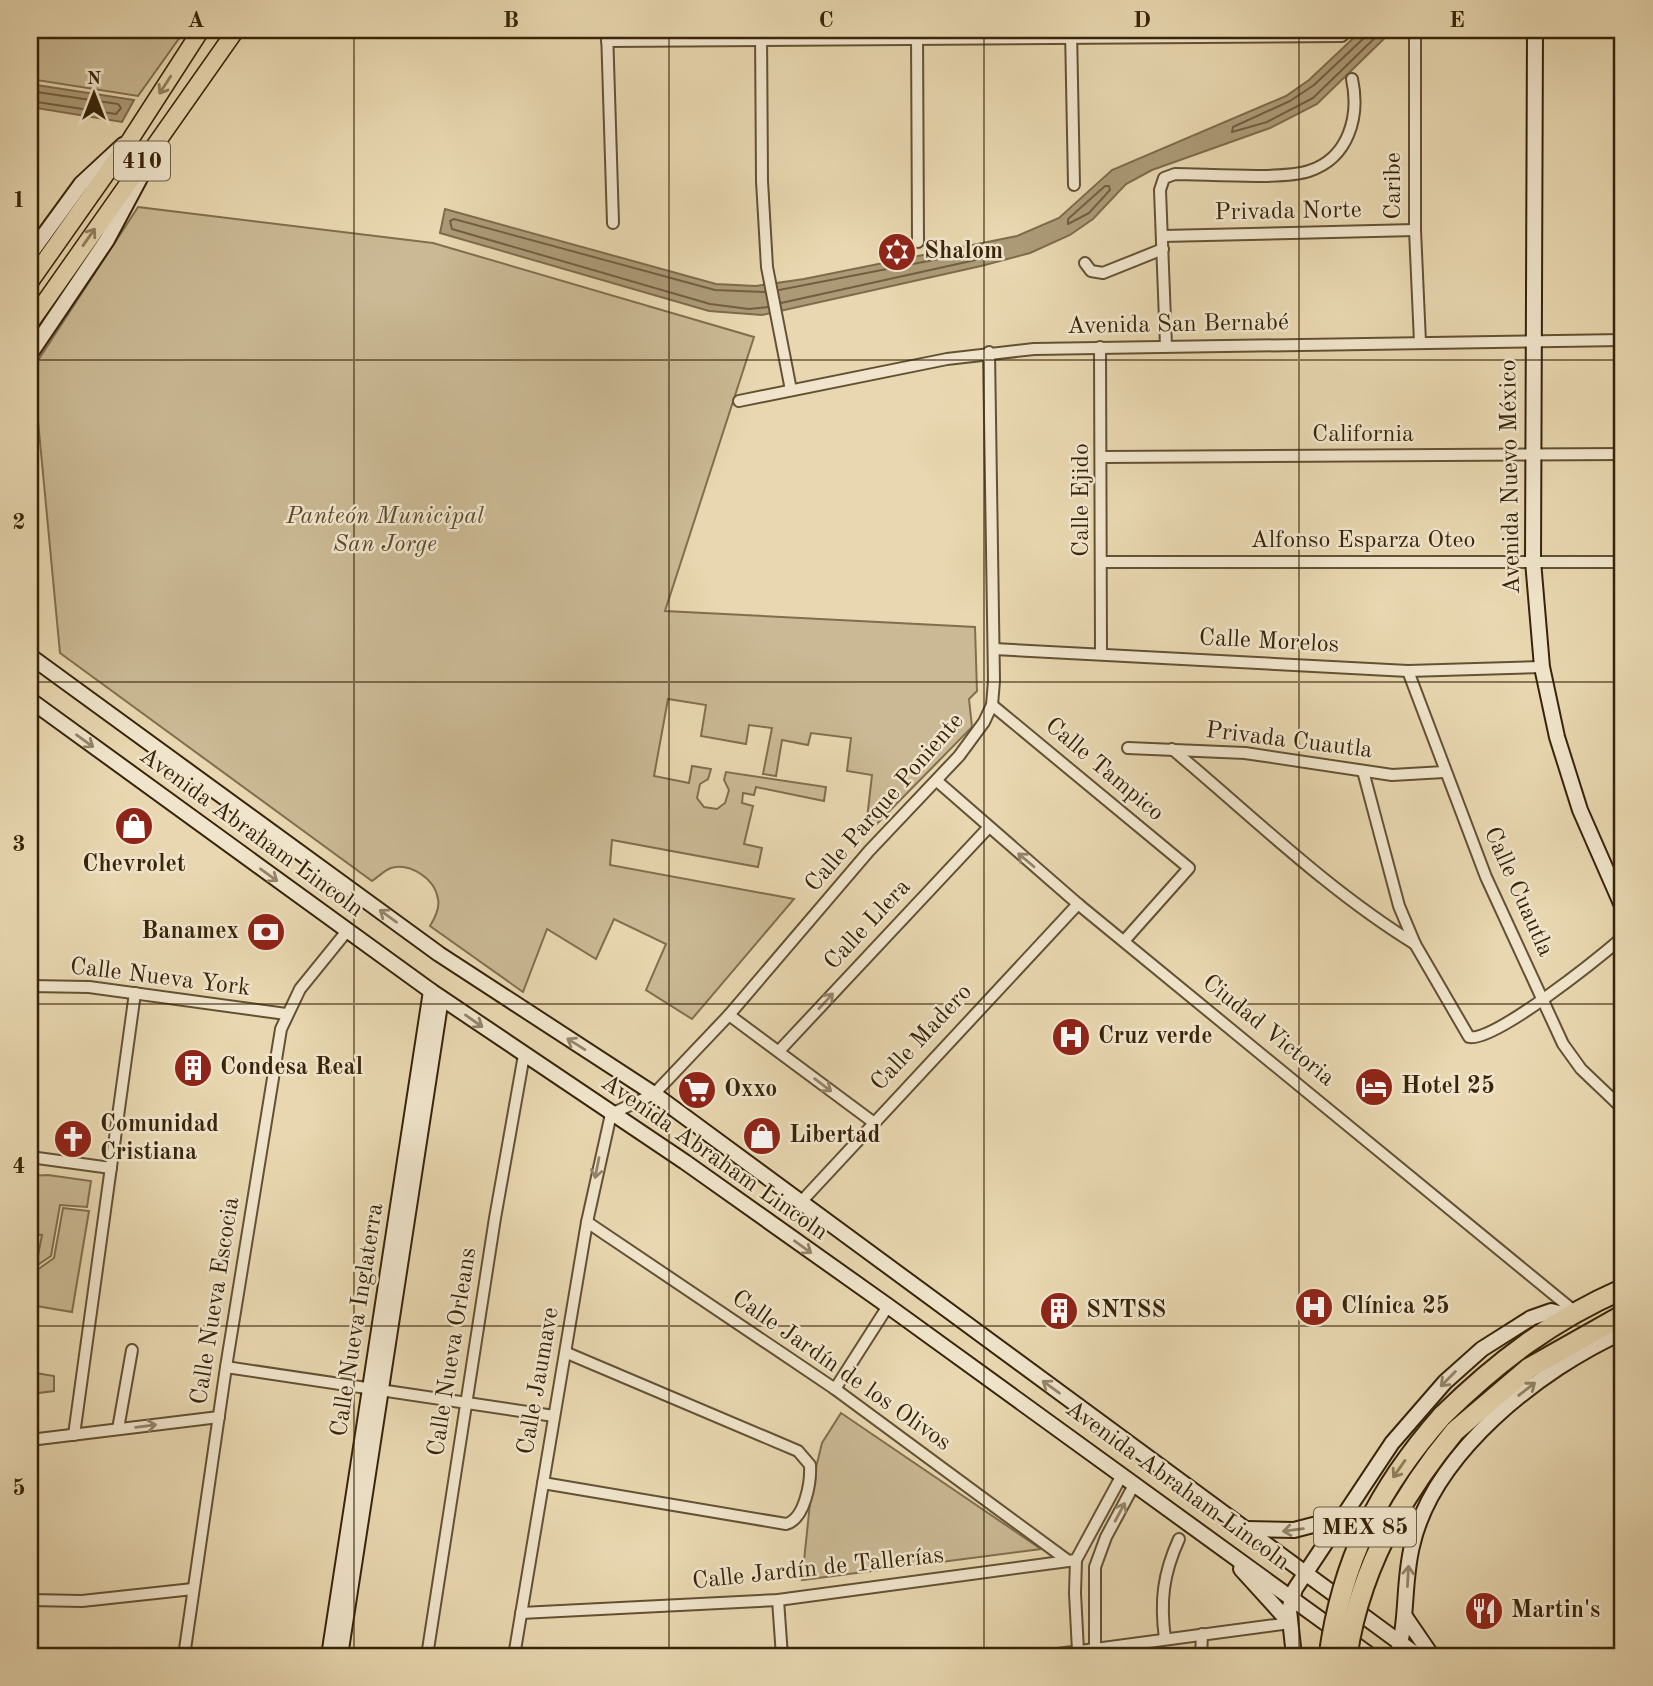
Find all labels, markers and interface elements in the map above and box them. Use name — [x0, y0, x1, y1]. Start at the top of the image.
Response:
text: A — [187, 9, 205, 32]
text: B — [503, 9, 519, 32]
text: C — [818, 9, 834, 32]
text: D — [1133, 9, 1151, 32]
text: E — [1449, 9, 1465, 32]
north arrow — [60, 60, 130, 130]
text: N — [87, 70, 102, 89]
one-way arrow — [158, 75, 173, 94]
road number: 410 — [114, 142, 170, 180]
street label: Caribe — [1382, 152, 1406, 220]
text: 1 — [12, 189, 26, 212]
street label: Privada Norte — [1214, 199, 1362, 225]
one-way arrow — [82, 228, 96, 247]
synagogue icon: Shalom — [876, 231, 918, 273]
place label: Shalom — [924, 240, 1003, 264]
street label: Avenida San Bernabé — [1067, 311, 1289, 339]
street label: Avenida Nuevo México — [1497, 359, 1525, 595]
street label: California — [1312, 423, 1414, 447]
street label: Calle Ejido — [1070, 443, 1094, 557]
park label: Panteón Municipal San Jorge — [285, 505, 484, 557]
text: 2 — [12, 511, 26, 534]
street label: Alfonso Esparza Oteo — [1250, 529, 1476, 553]
street label: Calle Morelos — [1198, 626, 1340, 658]
street label: Calle Parque Poniente — [801, 709, 969, 897]
street label: Calle Tampico — [1040, 714, 1168, 826]
street label: Privada Cuautla — [1204, 719, 1374, 763]
one-way arrow — [75, 733, 94, 748]
street label: Avenida Abraham Lincoln — [135, 744, 367, 922]
shop icon: Chevrolet — [113, 805, 155, 847]
street label: Calle Cuautla — [1479, 824, 1557, 960]
text: 3 — [12, 833, 26, 856]
one-way arrow — [1017, 852, 1035, 868]
place label: Chevrolet — [82, 853, 186, 877]
one-way arrow — [259, 867, 278, 882]
street label: Calle Llera — [820, 875, 916, 975]
one-way arrow — [379, 909, 398, 924]
bank icon: Banamex — [245, 911, 287, 953]
place label: Banamex — [141, 920, 239, 944]
street label: Calle Nueva York — [68, 955, 252, 1001]
street label: Ciudad Victoria — [1198, 971, 1339, 1091]
street label: Calle Madero — [867, 980, 977, 1096]
one-way arrow — [817, 993, 834, 1010]
one-way arrow — [464, 1014, 483, 1028]
hospital icon: Cruz verde — [1050, 1016, 1092, 1058]
place label: Cruz verde — [1098, 1025, 1213, 1049]
one-way arrow — [566, 1037, 586, 1051]
building icon: Condesa Real — [172, 1047, 214, 1089]
place label: Condesa Real — [220, 1056, 363, 1080]
hotel icon: Hotel 25 — [1353, 1066, 1395, 1108]
supermarket icon: Oxxo — [676, 1069, 718, 1111]
street label: Avenida Abraham Lincoln — [596, 1071, 832, 1245]
place label: Hotel 25 — [1401, 1074, 1495, 1099]
one-way arrow — [814, 1077, 832, 1092]
place label: Oxxo — [724, 1078, 777, 1102]
place label: Comunidad Cristiana — [100, 1113, 219, 1165]
shop icon: Libertad — [741, 1115, 783, 1157]
church icon: Comunidad Cristiana — [52, 1118, 94, 1160]
place label: Libertad — [789, 1124, 881, 1148]
text: 4 — [12, 1155, 26, 1178]
one-way arrow — [590, 1156, 604, 1179]
street label: Calle Nueva Escocia — [188, 1195, 244, 1406]
street label: Calle Nueva Inglaterra — [328, 1201, 388, 1439]
one-way arrow — [793, 1240, 812, 1254]
street label: Calle Nueva Orleans — [425, 1246, 481, 1458]
street label: Calle Jardín de los Olivos — [727, 1286, 955, 1456]
hospital icon: Clínica 25 — [1293, 1286, 1335, 1328]
building icon: SNTSS — [1038, 1290, 1080, 1332]
place label: Clínica 25 — [1341, 1294, 1450, 1319]
place label: SNTSS — [1086, 1299, 1166, 1323]
street label: Calle Jaumave — [514, 1306, 564, 1456]
one-way arrow — [1439, 1371, 1456, 1388]
one-way arrow — [1042, 1380, 1061, 1394]
one-way arrow — [1518, 1382, 1536, 1397]
street label: Avenida Abraham Lincoln — [1061, 1397, 1293, 1575]
one-way arrow — [134, 1419, 157, 1432]
one-way arrow — [1392, 1459, 1406, 1478]
text: 5 — [12, 1477, 26, 1500]
one-way arrow — [1113, 1503, 1127, 1523]
road number: MEX 85 — [1314, 1508, 1416, 1546]
one-way arrow — [1282, 1523, 1305, 1536]
street label: Calle Jardín de Tallerías — [691, 1544, 945, 1594]
one-way arrow — [1402, 1565, 1415, 1587]
restaurant icon: Martin's — [1463, 1590, 1505, 1632]
place label: Martin's — [1511, 1599, 1600, 1623]

